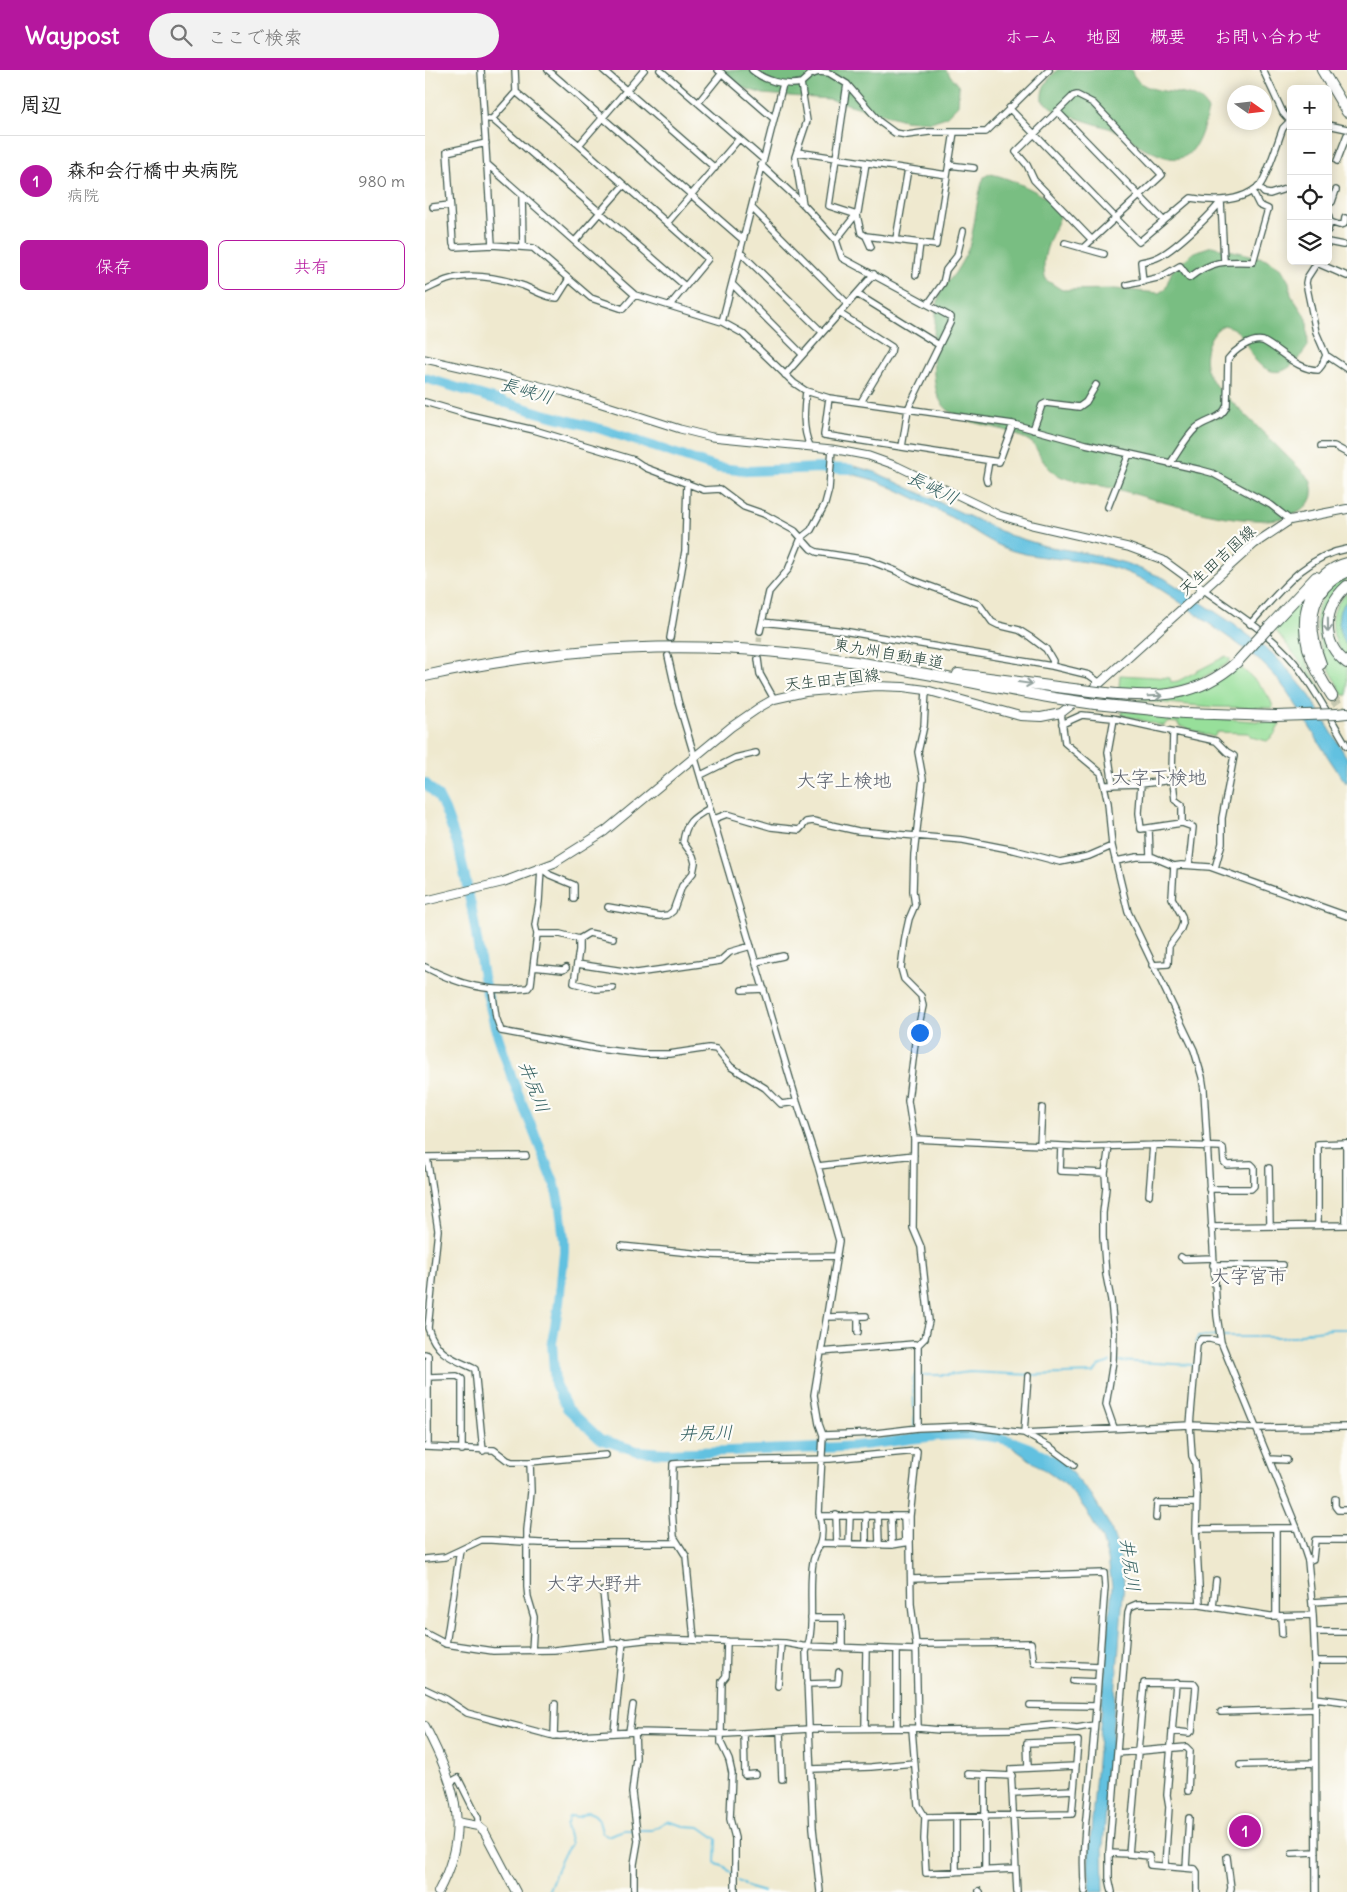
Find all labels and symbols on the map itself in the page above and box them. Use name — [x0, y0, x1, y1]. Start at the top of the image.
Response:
north arrow — [1227, 85, 1272, 130]
water label: 長峡川 — [498, 372, 556, 409]
water label: 長峡川 — [904, 465, 963, 510]
street label: 天生田吉国線 — [1175, 520, 1259, 600]
one-way arrow — [1323, 616, 1333, 632]
street label: 東九州自動車道 — [832, 633, 946, 673]
street label: 天生田吉国線 — [783, 664, 881, 694]
one-way arrow — [1017, 678, 1033, 688]
one-way arrow — [1147, 691, 1163, 700]
district label: 大字下検地 — [1111, 765, 1207, 789]
district label: 大字上検地 — [796, 768, 892, 792]
your location — [907, 1020, 933, 1046]
water label: 井尻川 — [514, 1057, 555, 1116]
district label: 大字宮市 — [1211, 1264, 1287, 1288]
water label: 井尻川 — [679, 1421, 733, 1444]
water label: 井尻川 — [1115, 1537, 1146, 1593]
district label: 大字大野井 — [546, 1571, 642, 1595]
pin: 1 — [1229, 1812, 1261, 1850]

